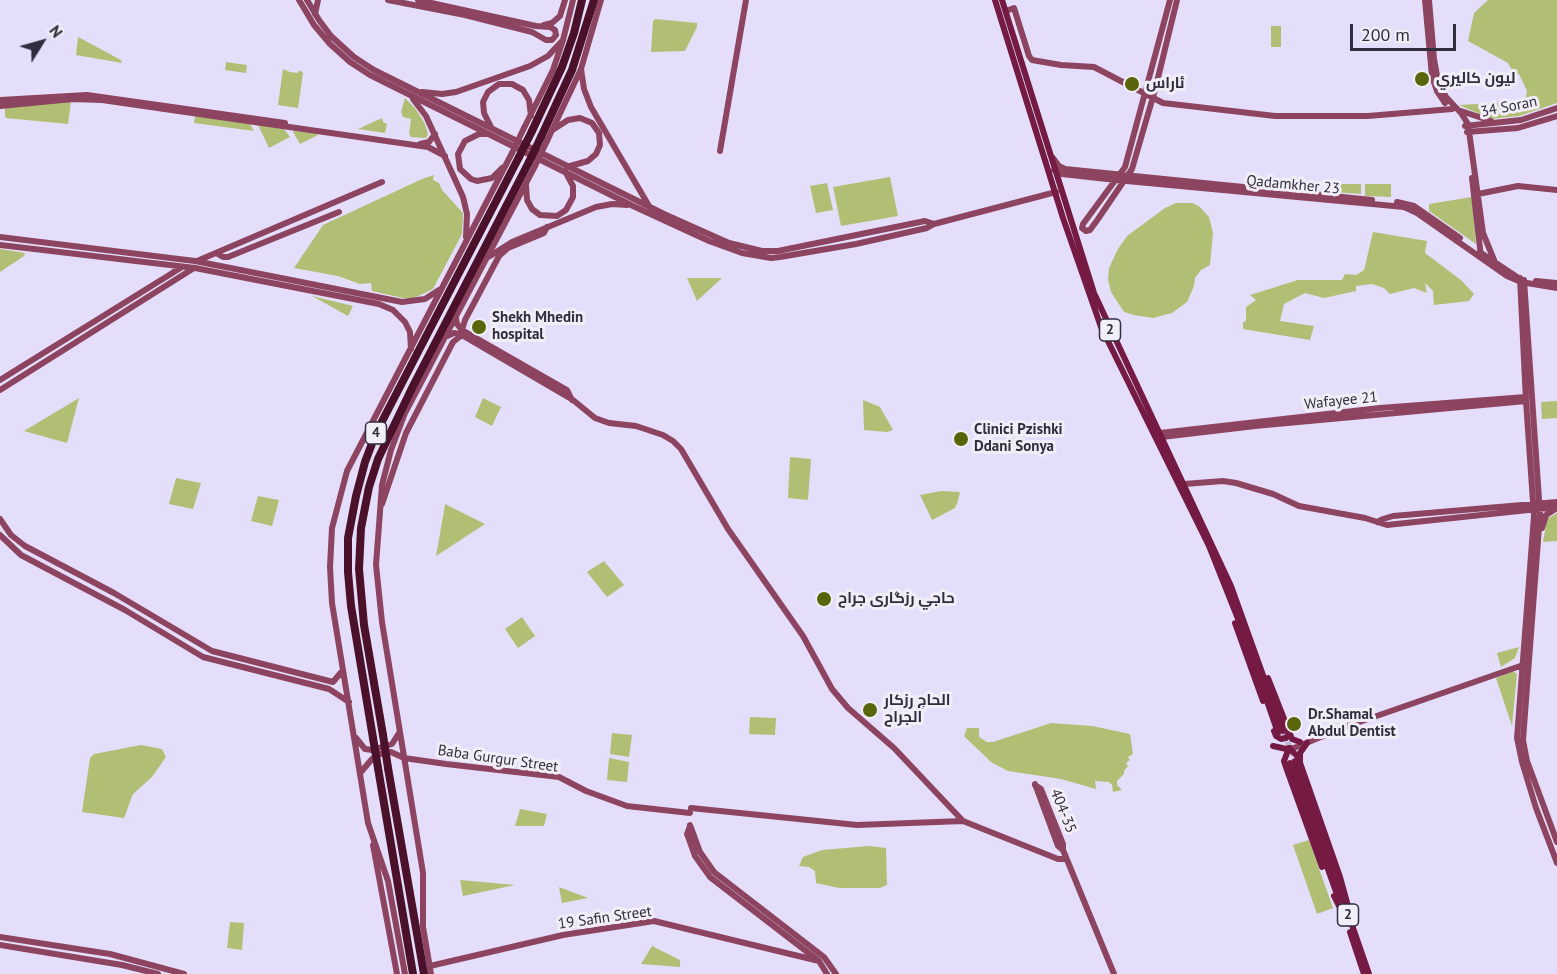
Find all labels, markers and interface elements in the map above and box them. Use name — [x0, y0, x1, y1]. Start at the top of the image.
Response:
north arrow — [12, 12, 72, 72]
scale bar — [1353, 12, 1460, 50]
text: N — [45, 21, 68, 41]
text: 200 m — [1361, 23, 1410, 46]
marker: ليون كاليري — [1413, 70, 1431, 88]
place label: ليون كاليري — [1436, 70, 1515, 88]
marker: ئاراس — [1123, 75, 1141, 93]
place label: ئاراس — [1146, 75, 1185, 93]
street label: 34 Soran — [1479, 93, 1539, 121]
street label: Qadamkher 23 — [1245, 172, 1341, 198]
place label: Shekh Mhedin hospital — [492, 309, 583, 344]
marker: Shekh Mhedin hospital — [470, 318, 488, 336]
road number: 2 — [1100, 319, 1120, 341]
street label: Wafayee 21 — [1303, 388, 1379, 414]
place label: Clinici Pzishki Ddani Sonya — [974, 421, 1063, 456]
road number: 4 — [366, 422, 386, 444]
marker: Clinici Pzishki Ddani Sonya — [952, 430, 970, 448]
marker: حاجي رزگارى جراح — [815, 590, 833, 608]
place label: حاجي رزگارى جراح — [838, 590, 955, 608]
place label: الحاج رزكار الجراح — [884, 692, 950, 727]
marker: الحاج رزكار الجراح — [861, 701, 879, 719]
place label: Dr.Shamal Abdul Dentist — [1308, 706, 1396, 741]
marker: Dr.Shamal Abdul Dentist — [1285, 715, 1303, 733]
street label: Baba Gurgur Street — [437, 742, 559, 776]
street label: 404-35 — [1046, 786, 1080, 836]
street label: 19 Safin Street — [557, 903, 653, 933]
road number: 2 — [1338, 904, 1358, 926]

